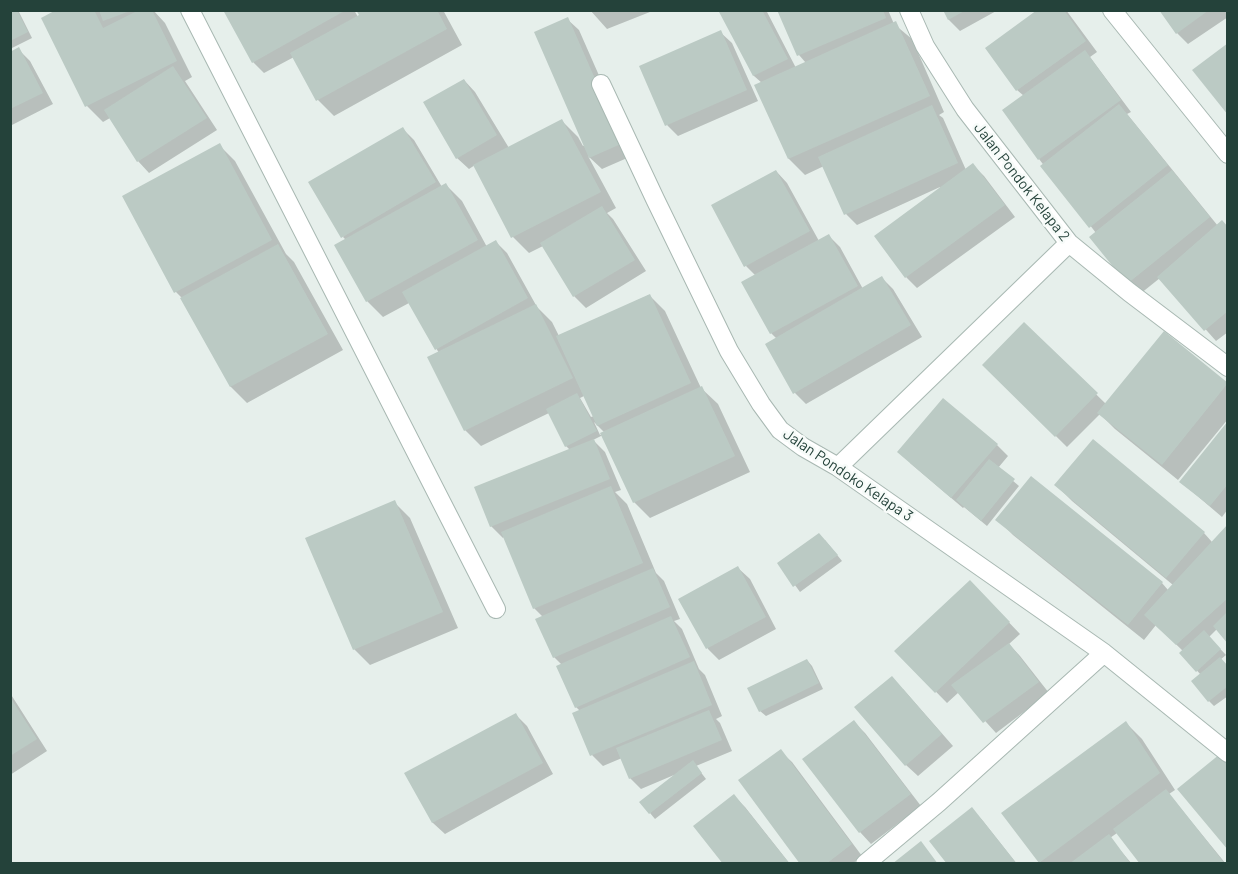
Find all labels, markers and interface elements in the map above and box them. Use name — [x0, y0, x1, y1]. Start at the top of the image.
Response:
street label: Jalan Pondok Kelapa 2 — [970, 119, 1074, 245]
street label: Jalan Pondoko Kelapa 3 — [780, 425, 916, 525]

